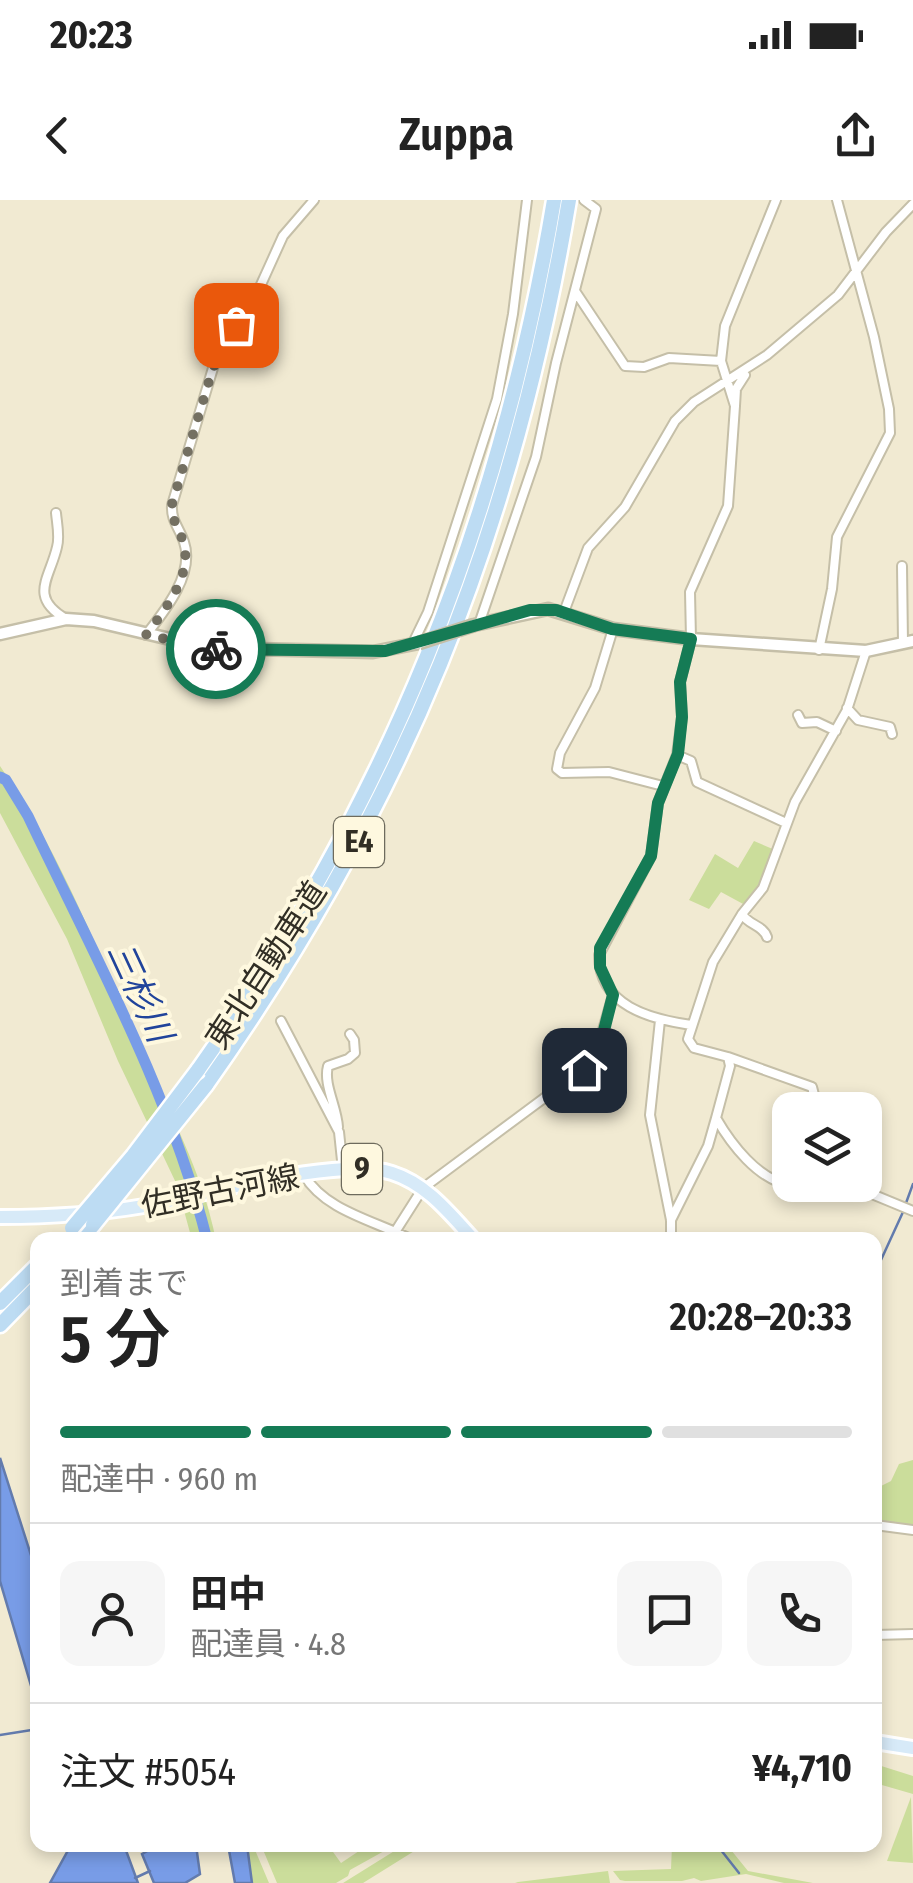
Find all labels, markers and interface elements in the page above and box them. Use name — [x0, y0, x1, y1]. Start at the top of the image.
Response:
text: 20:23 — [50, 12, 133, 58]
icon: back — [30, 108, 85, 163]
text: Zuppa — [399, 108, 514, 162]
icon: share — [828, 108, 883, 163]
pin — [194, 283, 279, 368]
icon: bag — [209, 298, 264, 353]
courier — [166, 599, 266, 699]
icon: bike — [189, 622, 244, 677]
road number: E4 — [334, 817, 384, 867]
street label: 東北自動車道 — [198, 874, 334, 1056]
water label: 三杉川 — [99, 936, 183, 1052]
pin — [542, 1028, 627, 1113]
icon: home — [557, 1043, 612, 1098]
map controls — [772, 1092, 882, 1202]
button: layers — [772, 1092, 882, 1202]
road number: 9 — [342, 1144, 382, 1194]
street label: 佐野古河線 — [138, 1157, 302, 1225]
text: 到着まで — [60, 1264, 188, 1302]
text: 20:28–20:33 — [669, 1294, 852, 1340]
text: 5 分 — [60, 1301, 170, 1379]
text: 配達中 · 960 m — [60, 1460, 258, 1498]
button: person — [60, 1561, 165, 1666]
button: chat — [617, 1561, 722, 1666]
button: phone — [747, 1561, 852, 1666]
text: 田中 — [190, 1571, 266, 1617]
text: 配達員 · 4.8 — [190, 1625, 346, 1663]
text: ¥4,710 — [752, 1745, 852, 1791]
text: 注文 #5054 — [60, 1749, 236, 1795]

